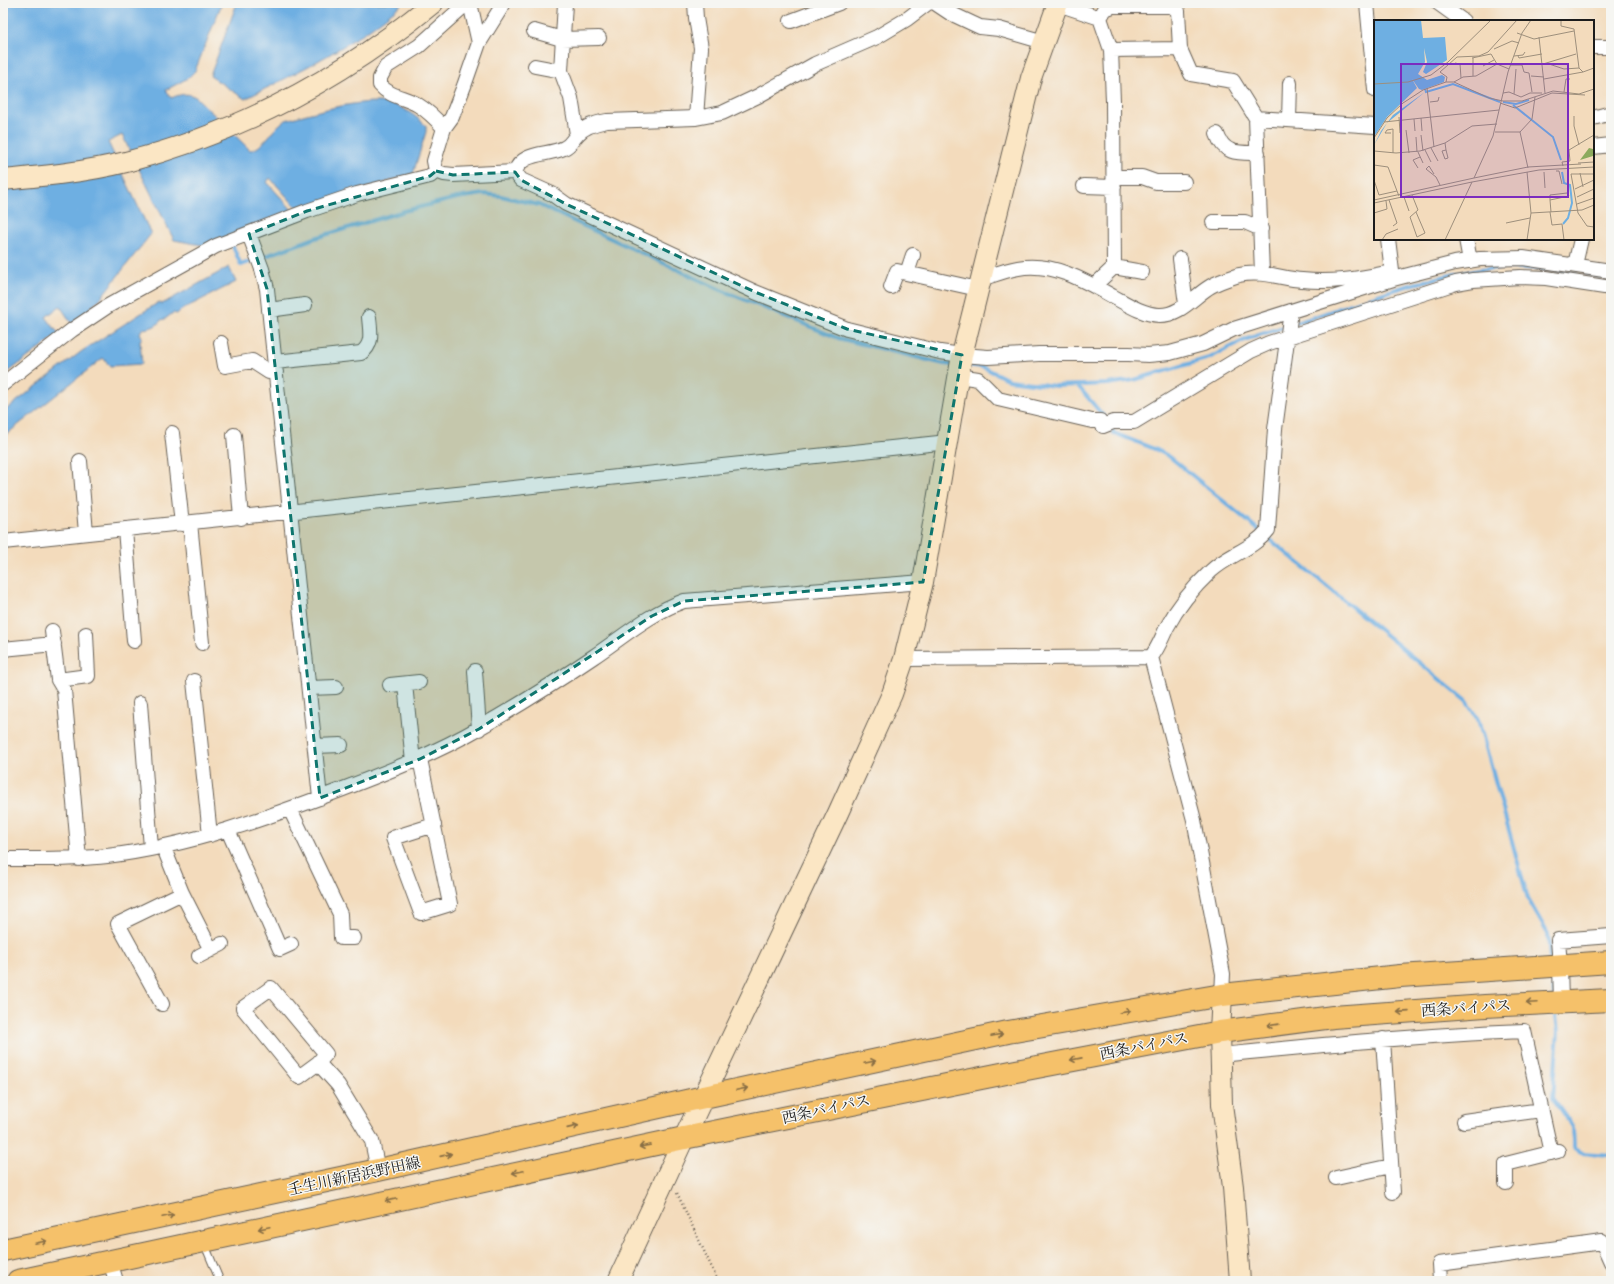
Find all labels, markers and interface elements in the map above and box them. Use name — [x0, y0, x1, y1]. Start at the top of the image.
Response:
inset map — [1374, 20, 1594, 240]
street label: 西条バイパス — [1421, 996, 1511, 1021]
one-way arrow — [1526, 1000, 1539, 1007]
one-way arrow — [1118, 1008, 1131, 1016]
one-way arrow — [1397, 1008, 1410, 1015]
one-way arrow — [1267, 1021, 1280, 1029]
street label: 西条バイパス — [1098, 1029, 1190, 1064]
one-way arrow — [990, 1030, 1003, 1038]
one-way arrow — [1070, 1055, 1083, 1063]
one-way arrow — [863, 1057, 876, 1065]
one-way arrow — [736, 1085, 749, 1093]
street label: 西条バイパス — [780, 1091, 872, 1128]
one-way arrow — [566, 1123, 579, 1131]
one-way arrow — [639, 1142, 652, 1150]
one-way arrow — [439, 1151, 452, 1159]
street label: 壬生川新居浜野田線 — [286, 1153, 422, 1200]
one-way arrow — [512, 1169, 525, 1177]
one-way arrow — [385, 1196, 398, 1204]
one-way arrow — [162, 1211, 175, 1219]
one-way arrow — [258, 1224, 271, 1232]
one-way arrow — [34, 1238, 47, 1246]

